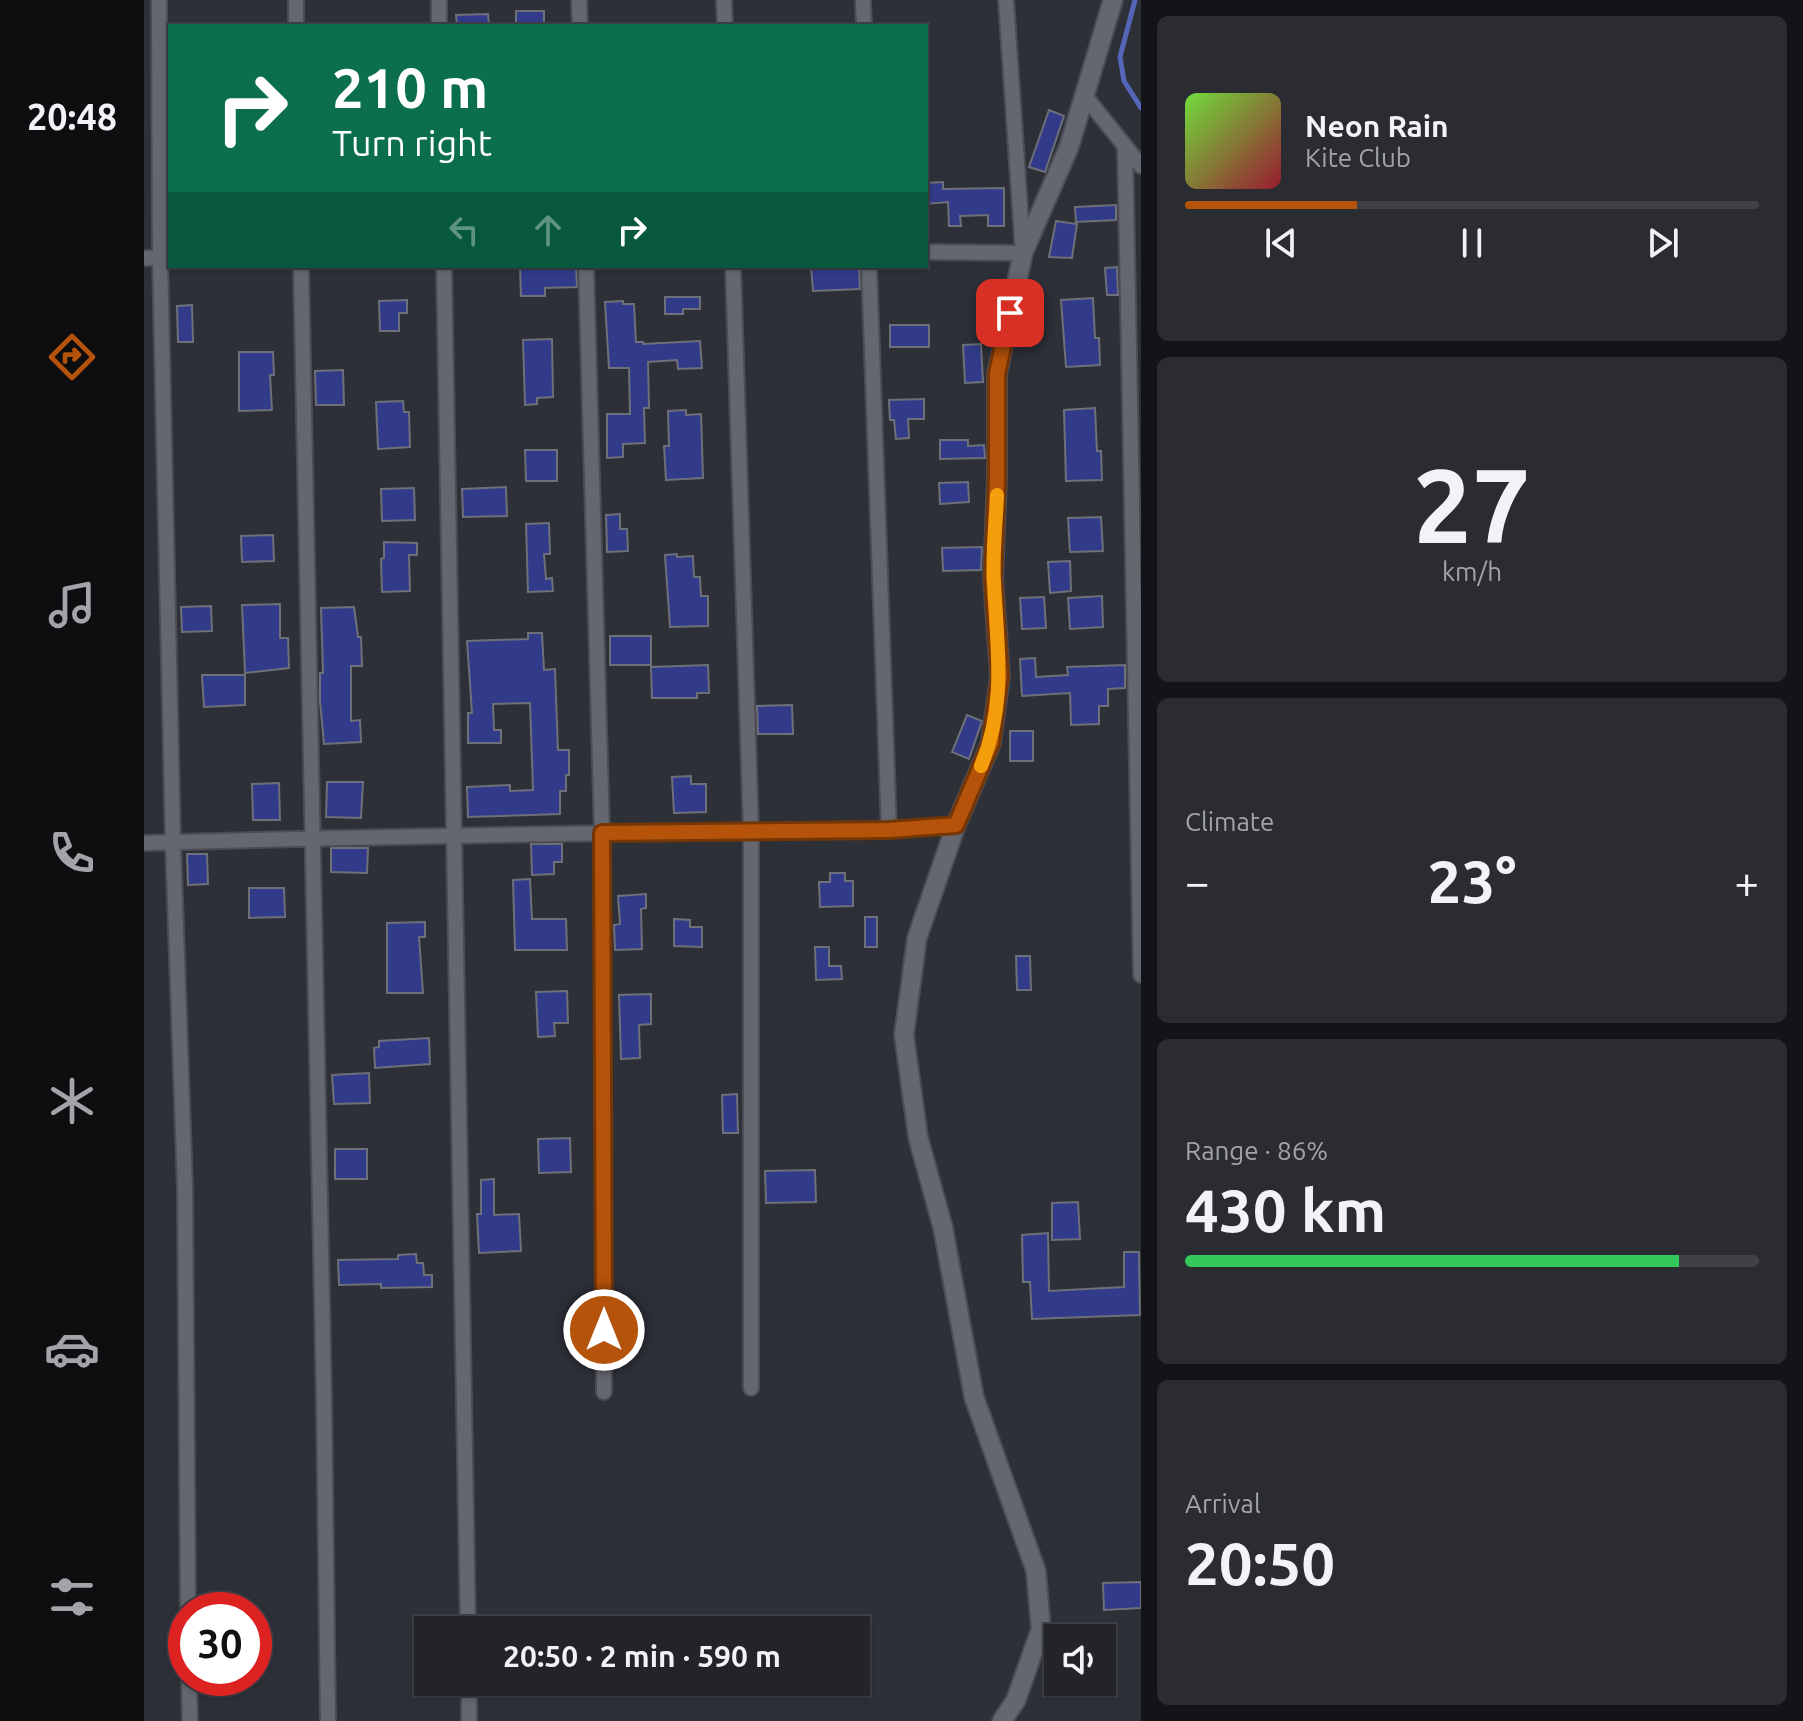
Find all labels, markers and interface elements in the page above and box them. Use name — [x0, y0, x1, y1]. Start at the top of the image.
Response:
icon: right — [200, 56, 304, 160]
text: 210 m — [332, 56, 488, 119]
text: 20:48 — [27, 96, 117, 137]
text: Neon Rain — [1305, 109, 1449, 143]
text: Turn right — [332, 122, 492, 163]
text: Kite Club — [1305, 143, 1411, 172]
icon: left — [442, 208, 486, 252]
icon: ahead — [526, 208, 570, 252]
icon: right — [610, 208, 654, 252]
icon: previous — [1259, 221, 1303, 265]
icon: pause — [1450, 221, 1494, 265]
icon: next — [1641, 221, 1685, 265]
pin — [976, 279, 1044, 347]
icon: arrive — [988, 291, 1032, 335]
icon: directions — [44, 329, 100, 385]
text: 27 — [1413, 446, 1531, 563]
text: km/h — [1442, 557, 1502, 586]
icon: music — [44, 577, 100, 633]
text: Climate — [1185, 807, 1274, 836]
icon: phone — [44, 825, 100, 881]
text: 23° — [1428, 847, 1516, 914]
text: − — [1185, 857, 1210, 906]
text: + — [1734, 857, 1759, 906]
icon: climate — [44, 1073, 100, 1129]
text: Range · 86% — [1185, 1136, 1328, 1165]
text: 430 km — [1185, 1176, 1386, 1243]
position arrow — [562, 1288, 646, 1372]
icon: car — [44, 1321, 100, 1377]
text: Arrival — [1185, 1489, 1261, 1518]
text: 20:50 — [1185, 1529, 1335, 1596]
icon: filters — [44, 1569, 100, 1625]
speed limit sign: 30 — [168, 1592, 272, 1696]
map controls — [1044, 1624, 1116, 1696]
button: sound — [1044, 1624, 1116, 1696]
text: 20:50 · 2 min · 590 m — [503, 1639, 781, 1673]

